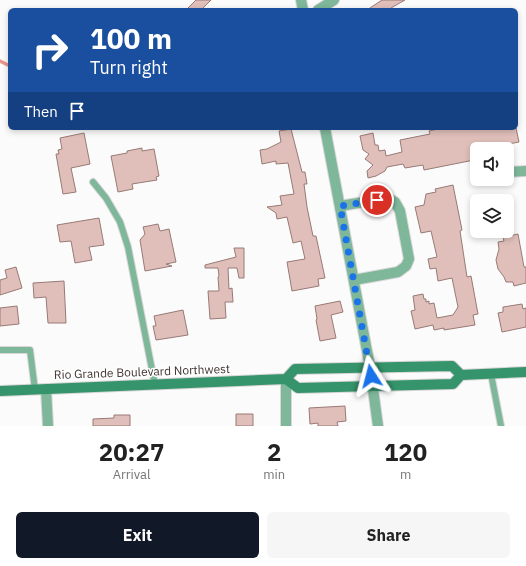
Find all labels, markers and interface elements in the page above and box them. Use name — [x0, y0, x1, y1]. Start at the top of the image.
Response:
text: 100 m — [90, 20, 172, 57]
icon: right — [24, 24, 76, 76]
text: Turn right — [90, 56, 168, 79]
icon: arrive — [66, 100, 88, 122]
text: Then — [24, 102, 58, 121]
map controls — [470, 142, 514, 238]
button: sound — [470, 142, 514, 186]
pin — [360, 183, 394, 217]
icon: arrive — [366, 189, 388, 211]
button: layers — [470, 194, 514, 238]
position arrow — [350, 355, 392, 397]
street label: Rio Grande Boulevard Northwest — [54, 361, 230, 382]
text: 20:27 — [99, 436, 164, 468]
text: 2 — [267, 436, 281, 468]
text: 120 — [384, 436, 427, 468]
text: Arrival — [113, 466, 151, 483]
text: min — [263, 466, 285, 483]
text: m — [400, 466, 411, 483]
button: Exit — [16, 512, 259, 558]
button: Share — [267, 512, 510, 558]

